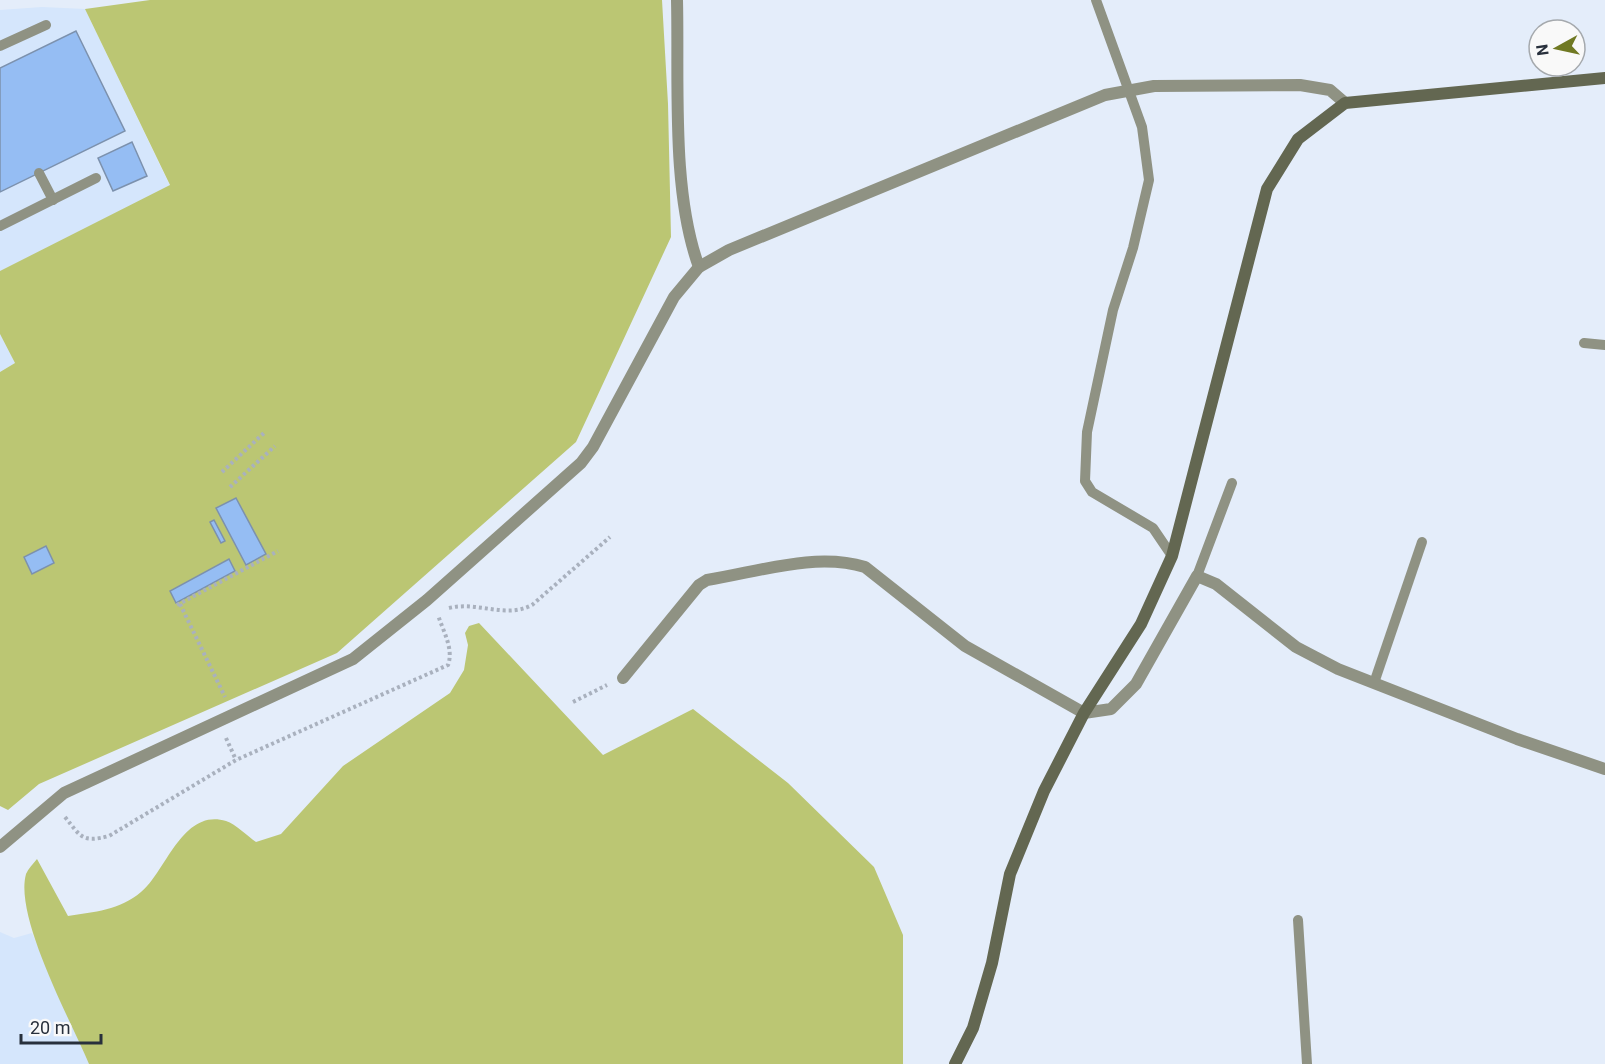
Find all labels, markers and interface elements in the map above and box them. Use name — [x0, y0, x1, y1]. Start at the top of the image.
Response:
north arrow — [1527, 18, 1587, 78]
text: N — [1532, 43, 1553, 57]
scale bar — [21, 1007, 100, 1045]
text: 20 m — [30, 1017, 70, 1038]

